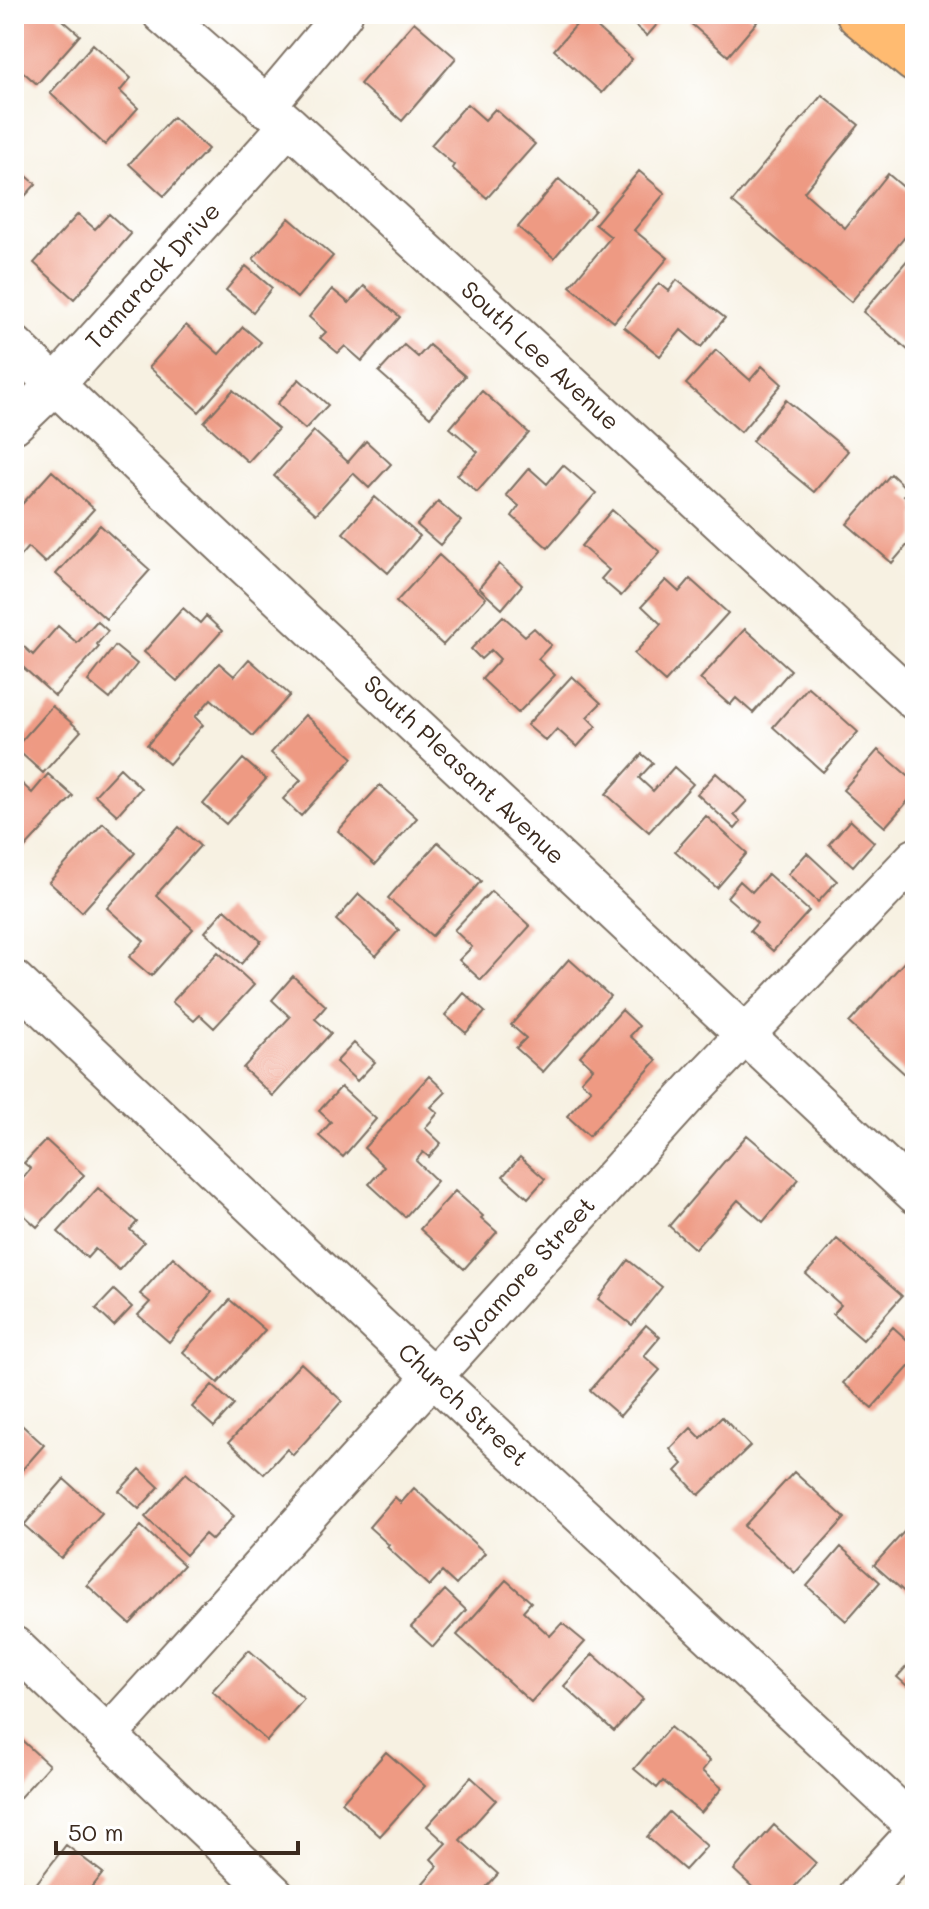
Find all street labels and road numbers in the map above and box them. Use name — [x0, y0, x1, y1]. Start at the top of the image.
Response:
street label: Tamarack Drive — [78, 195, 226, 355]
street label: South Lee Avenue — [455, 273, 627, 436]
street label: South Pleasant Avenue — [358, 667, 572, 870]
street label: Sycamore Street — [445, 1190, 601, 1358]
street label: Church Street — [392, 1335, 536, 1472]

